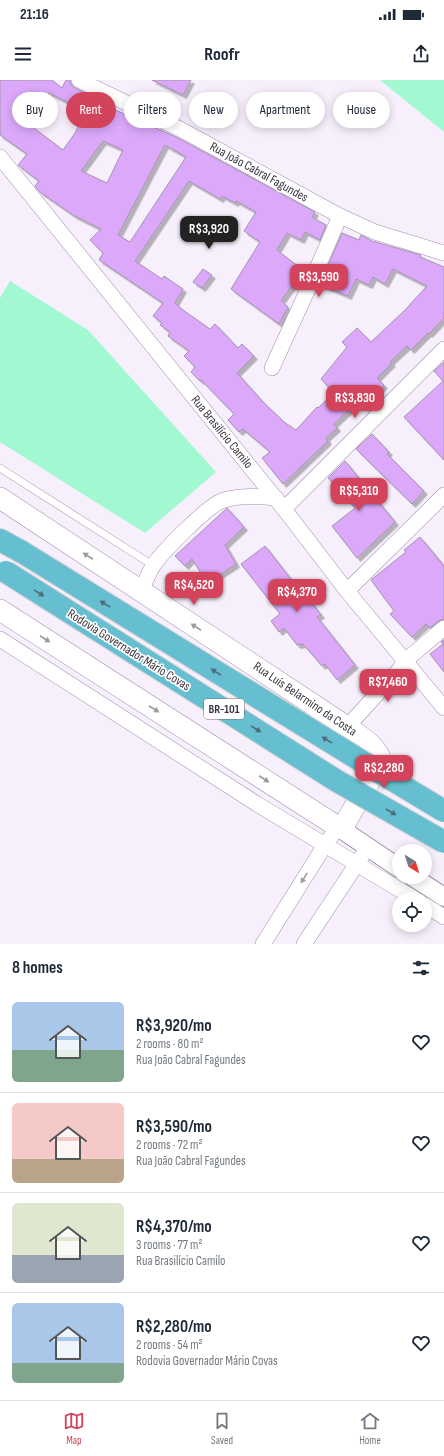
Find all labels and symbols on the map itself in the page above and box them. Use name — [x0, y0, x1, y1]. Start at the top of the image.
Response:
street label: Rua João Cabral Fagundes — [207, 138, 311, 206]
pin: R$3,920 — [172, 216, 246, 250]
pin: R$3,590 — [282, 264, 356, 298]
pin: R$3,830 — [318, 385, 392, 419]
street label: Rua Brasilício Camilo — [188, 392, 256, 472]
pin: R$5,310 — [322, 478, 396, 512]
one-way arrow — [83, 552, 93, 560]
pin: R$4,520 — [157, 572, 231, 606]
pin: R$4,370 — [260, 579, 334, 613]
one-way arrow — [34, 589, 44, 597]
one-way arrow — [99, 600, 111, 607]
street label: Rodovia Governador Mário Covas — [65, 606, 194, 694]
one-way arrow — [191, 623, 201, 631]
one-way arrow — [40, 635, 50, 643]
street label: Rua Luís Belarmino da Costa — [250, 658, 360, 740]
one-way arrow — [211, 668, 221, 676]
pin: R$7,460 — [351, 669, 425, 703]
road number: BR-101 — [204, 699, 244, 719]
one-way arrow — [149, 705, 159, 713]
one-way arrow — [250, 726, 262, 733]
one-way arrow — [322, 736, 332, 744]
pin: R$2,280 — [347, 755, 421, 789]
one-way arrow — [259, 775, 269, 783]
one-way arrow — [385, 808, 397, 815]
north arrow — [392, 844, 432, 884]
one-way arrow — [301, 872, 308, 884]

